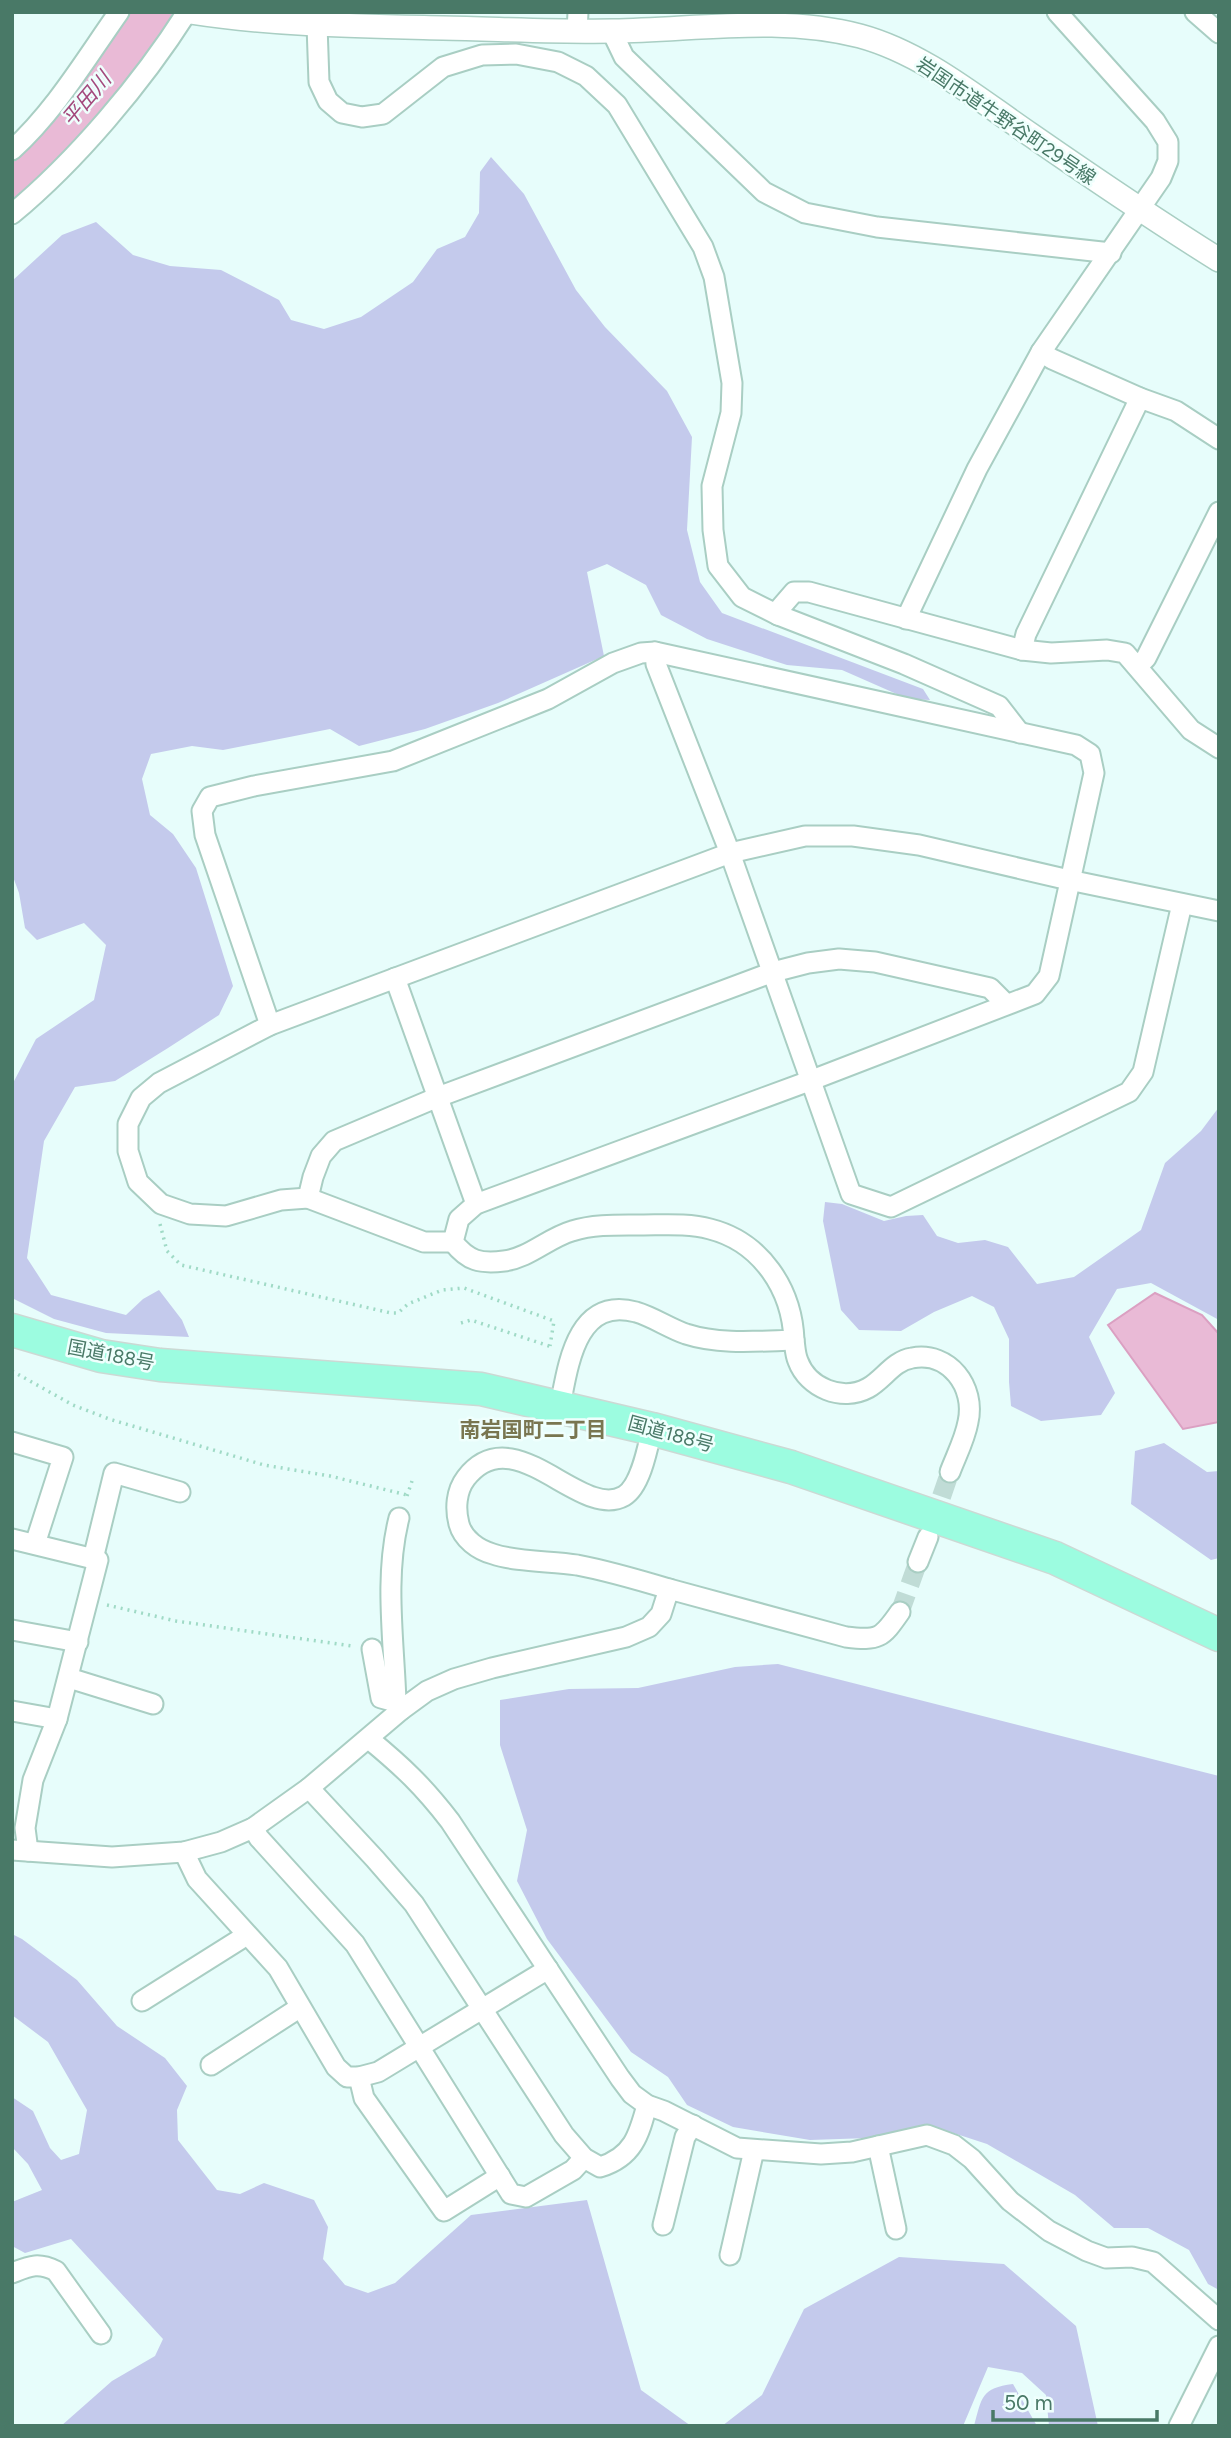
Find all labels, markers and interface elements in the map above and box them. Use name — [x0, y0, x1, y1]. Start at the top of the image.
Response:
street label: 岩国市道牛野谷町29号線 — [912, 52, 1100, 190]
water label: 平田川 — [56, 65, 117, 131]
street label: 国道188号 — [66, 1335, 156, 1375]
street label: 国道188号 — [625, 1411, 717, 1457]
district label: 南岩国町二丁目 — [460, 1417, 607, 1442]
scale bar — [993, 2378, 1158, 2422]
text: 50 m — [1004, 2390, 1053, 2415]

